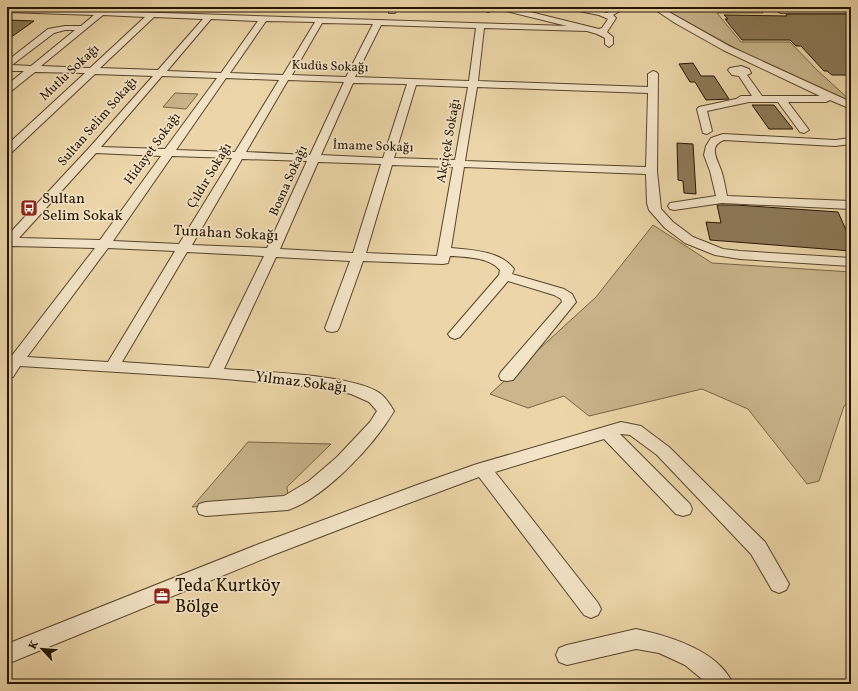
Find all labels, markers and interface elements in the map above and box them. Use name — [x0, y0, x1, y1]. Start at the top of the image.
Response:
street label: Mutlu Sokağı — [36, 41, 104, 105]
street label: Kudüs Sokağı — [291, 57, 369, 77]
street label: Sultan Selim Sokağı — [54, 73, 142, 171]
street label: Akçiçek Sokağı — [433, 97, 465, 185]
street label: Hidayet Sokağı — [121, 109, 185, 189]
street label: İmame Sokağı — [332, 137, 414, 157]
street label: Çıldır Sokağı — [183, 140, 237, 212]
street label: Bosna Sokağı — [265, 143, 313, 219]
place label: Sultan Selim Sokak — [42, 189, 123, 227]
bus stop icon: Sultan Selim Sokak — [19, 198, 39, 218]
street label: Tunahan Sokağı — [173, 221, 279, 247]
street label: Yılmaz Sokağı — [254, 367, 348, 399]
place label: Teda Kurtköy Bölge — [175, 574, 281, 620]
office icon: Teda Kurtköy Bölge — [152, 586, 172, 606]
north arrow — [22, 629, 62, 669]
text: K — [26, 638, 43, 652]

